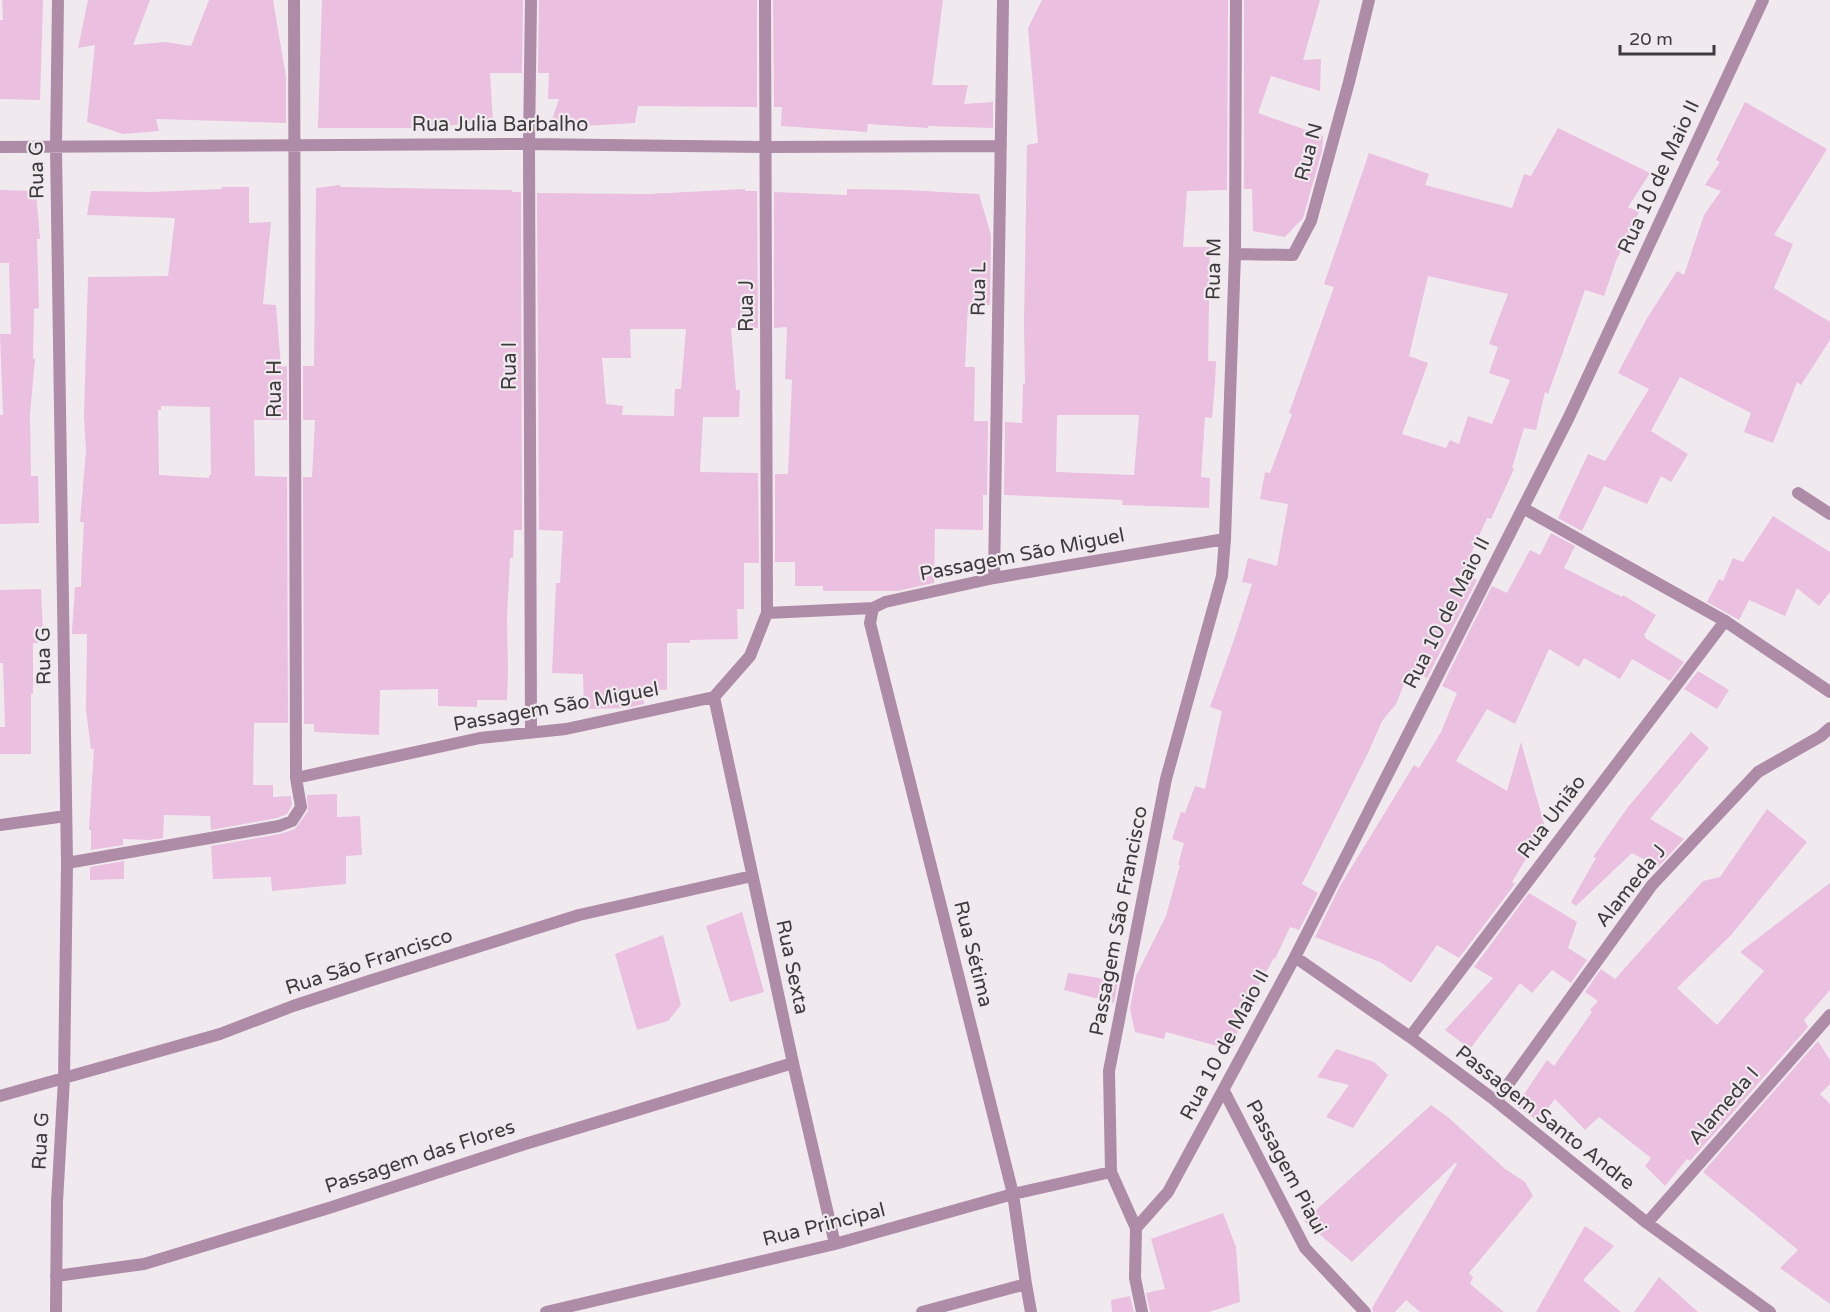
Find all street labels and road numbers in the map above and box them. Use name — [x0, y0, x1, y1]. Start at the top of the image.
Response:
street label: Rua 10 de Maio II — [1613, 96, 1705, 258]
street label: Rua Julia Barbalho — [412, 113, 588, 137]
street label: Rua N — [1290, 120, 1328, 184]
street label: Rua G — [24, 141, 50, 199]
street label: Rua M — [1201, 238, 1227, 300]
street label: Rua L — [967, 261, 991, 316]
street label: Rua J — [735, 280, 759, 332]
street label: Rua I — [498, 342, 522, 390]
street label: Rua H — [263, 360, 287, 418]
street label: Passagem São Miguel — [918, 523, 1126, 587]
street label: Rua 10 de Maio II — [1398, 533, 1496, 693]
street label: Rua G — [31, 627, 57, 685]
street label: Passagem São Miguel — [451, 677, 661, 737]
street label: Rua União — [1513, 771, 1591, 863]
street label: Passagem São Francisco — [1085, 804, 1153, 1038]
street label: Alameda J — [1590, 840, 1672, 932]
street label: Rua Sétima — [948, 898, 998, 1010]
street label: Rua Sexta — [770, 918, 814, 1016]
street label: Rua São Francisco — [282, 924, 456, 1000]
street label: Rua 10 de Maio II — [1175, 966, 1275, 1124]
street label: Passagem Santo Andre — [1451, 1041, 1639, 1195]
street label: Alameda I — [1684, 1062, 1764, 1150]
street label: Passagem Piaui — [1241, 1096, 1331, 1238]
street label: Rua G — [27, 1111, 55, 1171]
street label: Passagem das Flores — [322, 1115, 518, 1199]
street label: Rua Principal — [760, 1198, 888, 1252]

